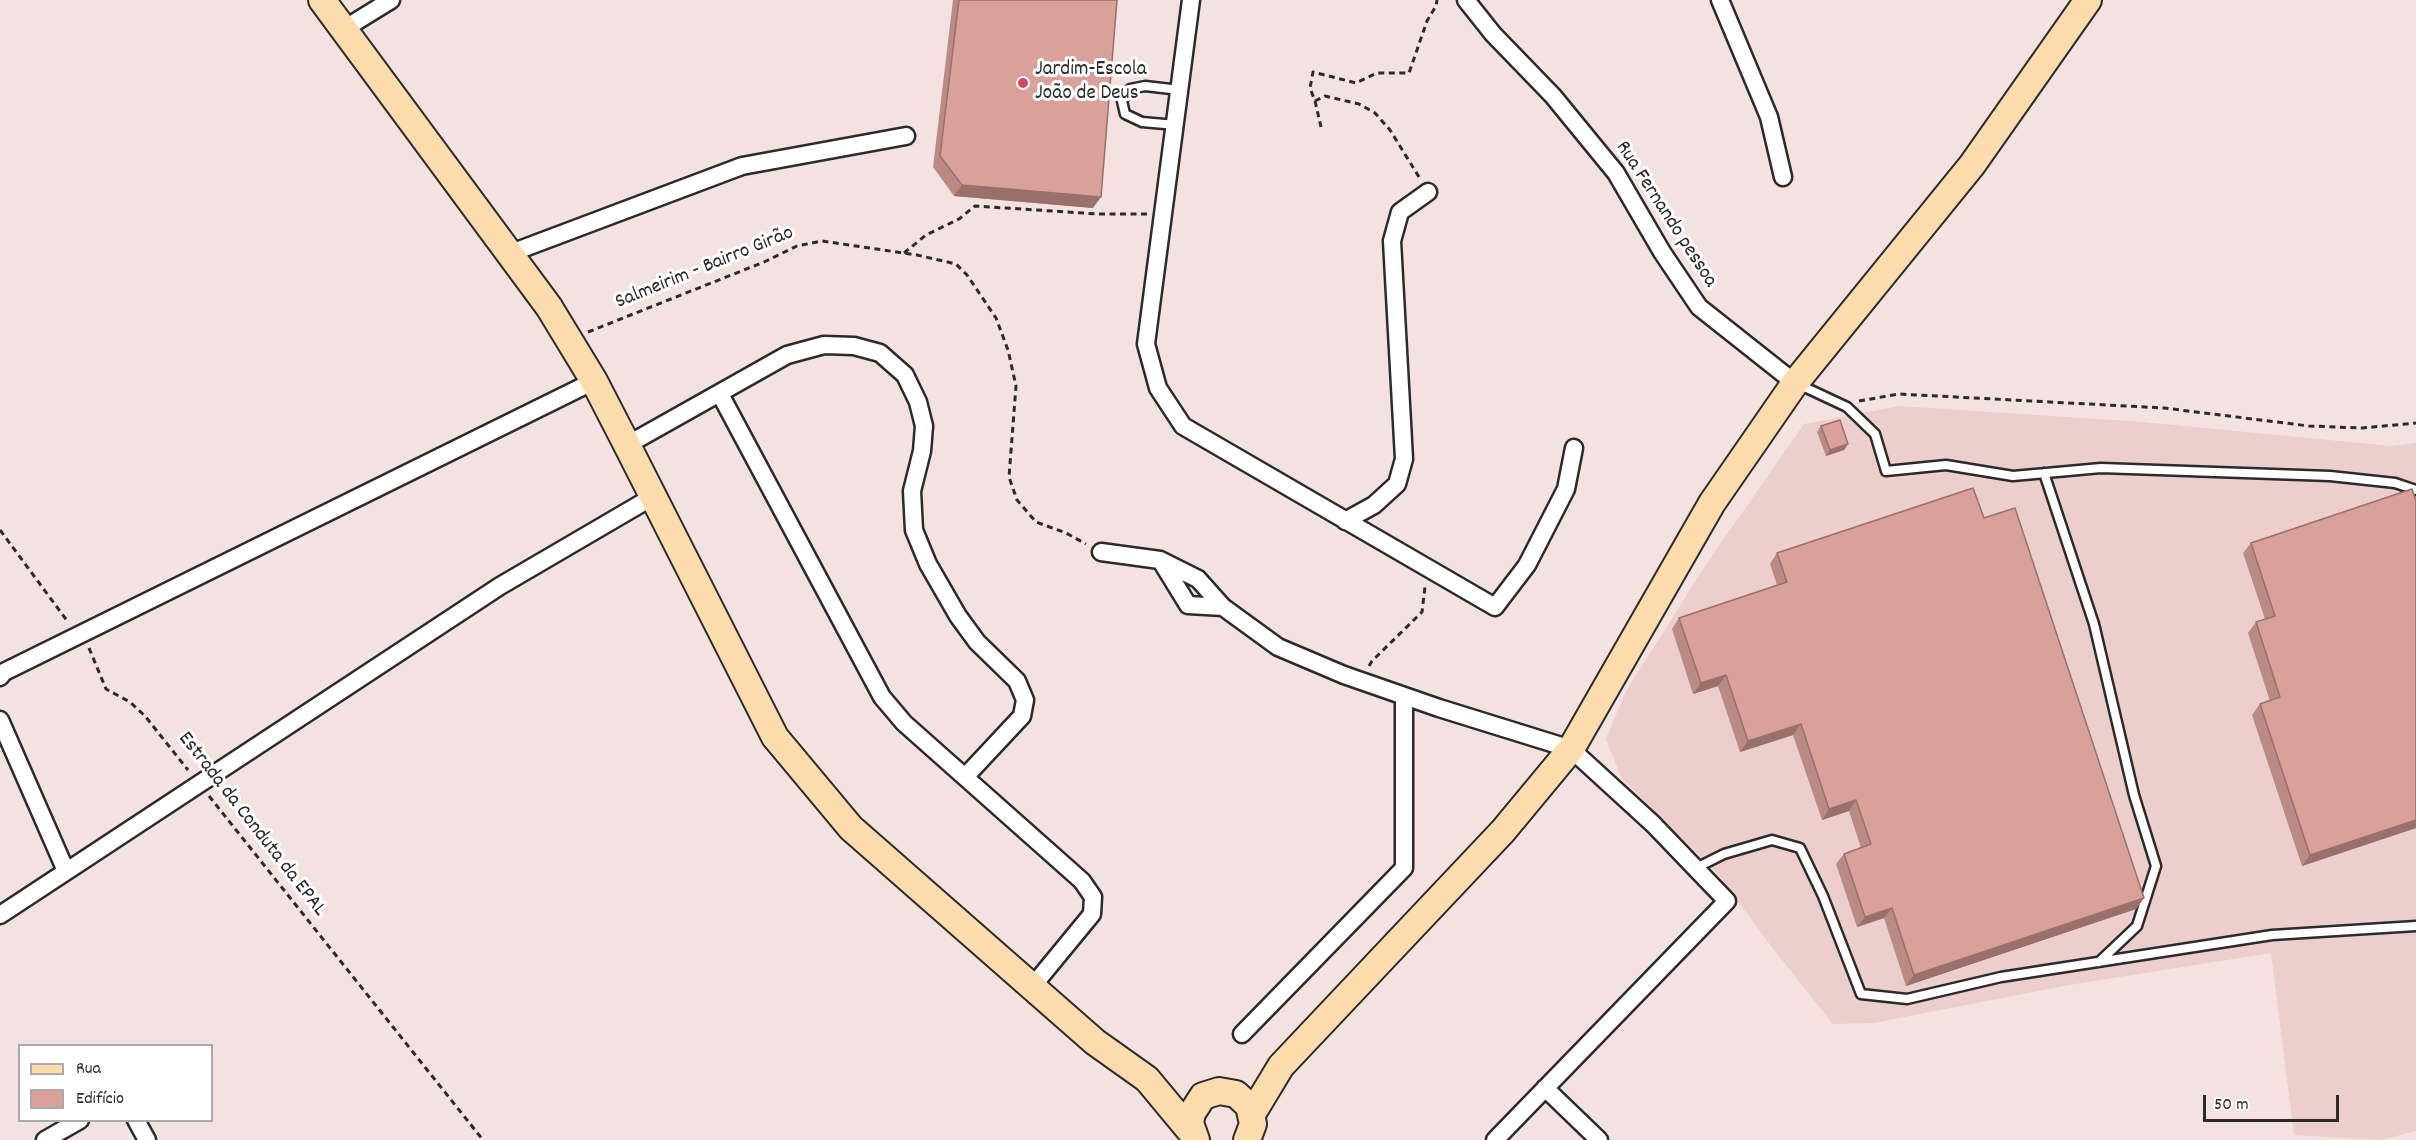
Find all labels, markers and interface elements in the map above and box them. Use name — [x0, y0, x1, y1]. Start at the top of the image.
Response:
place label: Jardim-Escola João de Deus — [1035, 58, 1147, 108]
marker: Jardim-Escola João de Deus — [1016, 76, 1030, 90]
street label: Rua Fernando pessoa — [1608, 137, 1722, 293]
street label: Salmeirim - Bairro Girão — [612, 222, 798, 316]
street label: Estrada da Conduta da EPAL — [171, 728, 331, 922]
legend — [18, 1044, 213, 1122]
text: Rua — [76, 1057, 101, 1082]
scale bar — [2206, 1083, 2342, 1121]
text: Edifício — [76, 1087, 124, 1112]
text: 50 m — [2214, 1093, 2249, 1118]

